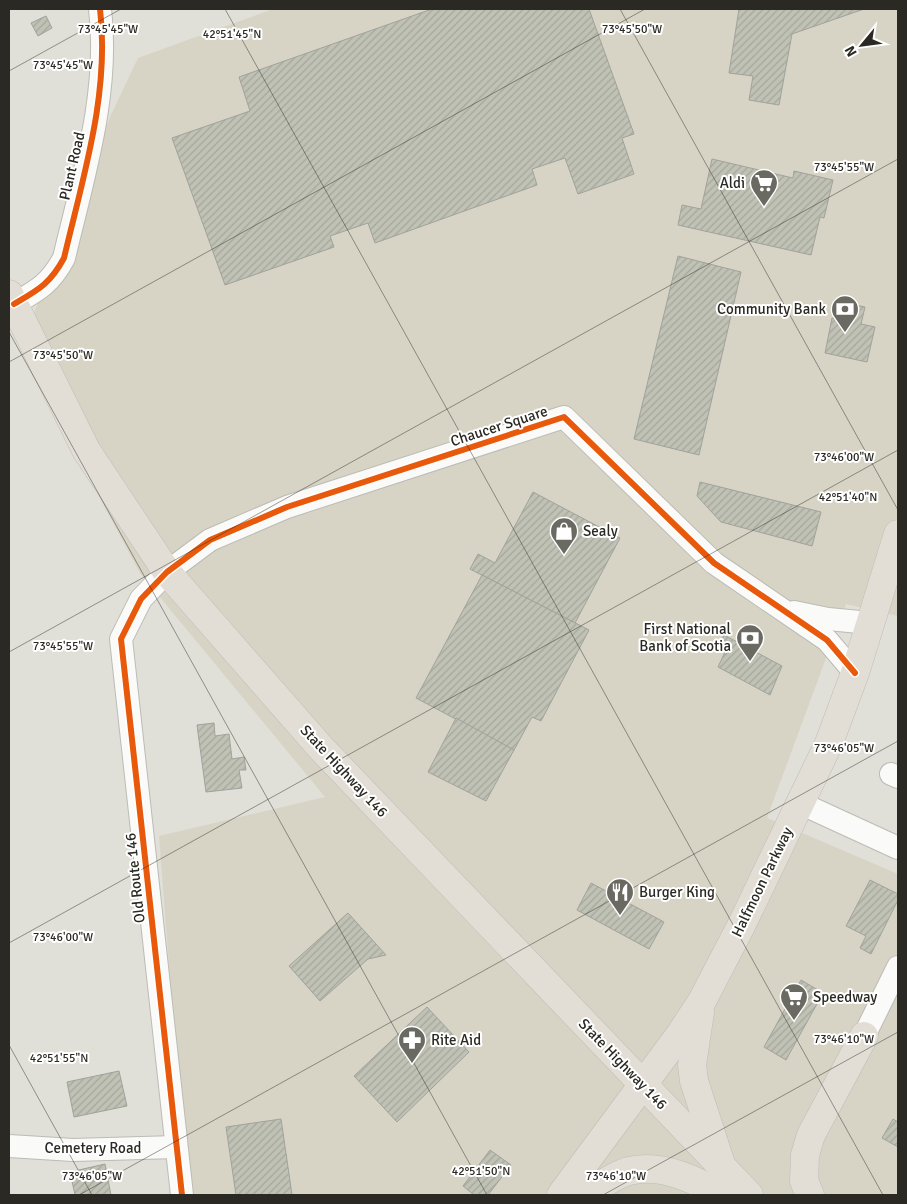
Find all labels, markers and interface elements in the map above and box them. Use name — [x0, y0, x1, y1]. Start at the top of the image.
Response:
north arrow — [837, 20, 887, 70]
text: 73°45'45"W — [78, 22, 138, 37]
text: 73°45'50"W — [602, 22, 662, 37]
text: 42°51'45"N — [203, 27, 261, 42]
text: N — [841, 43, 861, 59]
text: 73°45'45"W — [33, 58, 93, 73]
street label: Plant Road — [55, 130, 89, 202]
text: 73°45'55"W — [814, 160, 874, 175]
supermarket icon: Aldi — [749, 168, 779, 207]
place label: Aldi — [720, 174, 745, 192]
bank icon: Community Bank — [830, 294, 860, 333]
place label: Community Bank — [717, 300, 826, 318]
text: 73°45'50"W — [33, 348, 93, 363]
street label: Chaucer Square — [448, 402, 550, 450]
text: 73°46'00"W — [814, 450, 874, 465]
text: 42°51'40"N — [819, 490, 877, 505]
shop icon: Sealy — [549, 516, 579, 555]
place label: Sealy — [583, 522, 618, 540]
place label: First National Bank of Scotia — [639, 620, 731, 655]
bank icon: First National Bank of Scotia — [735, 623, 765, 662]
text: 73°45'55"W — [33, 639, 93, 654]
street label: State Highway 146 — [297, 721, 391, 821]
text: 73°46'05"W — [814, 741, 874, 756]
street label: Halfmoon Parkway — [728, 824, 796, 940]
street label: Old Route 146 — [121, 832, 149, 924]
restaurant icon: Burger King — [605, 877, 635, 916]
place label: Burger King — [639, 883, 715, 901]
text: 73°46'00"W — [33, 930, 93, 945]
supermarket icon: Speedway — [779, 982, 809, 1021]
place label: Speedway — [813, 988, 877, 1006]
street label: State Highway 146 — [575, 1015, 671, 1113]
pharmacy icon: Rite Aid — [397, 1025, 427, 1064]
place label: Rite Aid — [431, 1031, 481, 1049]
text: 73°46'10"W — [814, 1032, 874, 1047]
text: 42°51'55"N — [30, 1051, 88, 1066]
street label: Cemetery Road — [45, 1139, 141, 1157]
text: 42°51'50"N — [452, 1164, 510, 1179]
text: 73°46'05"W — [62, 1169, 122, 1184]
text: 73°46'10"W — [586, 1169, 646, 1184]

